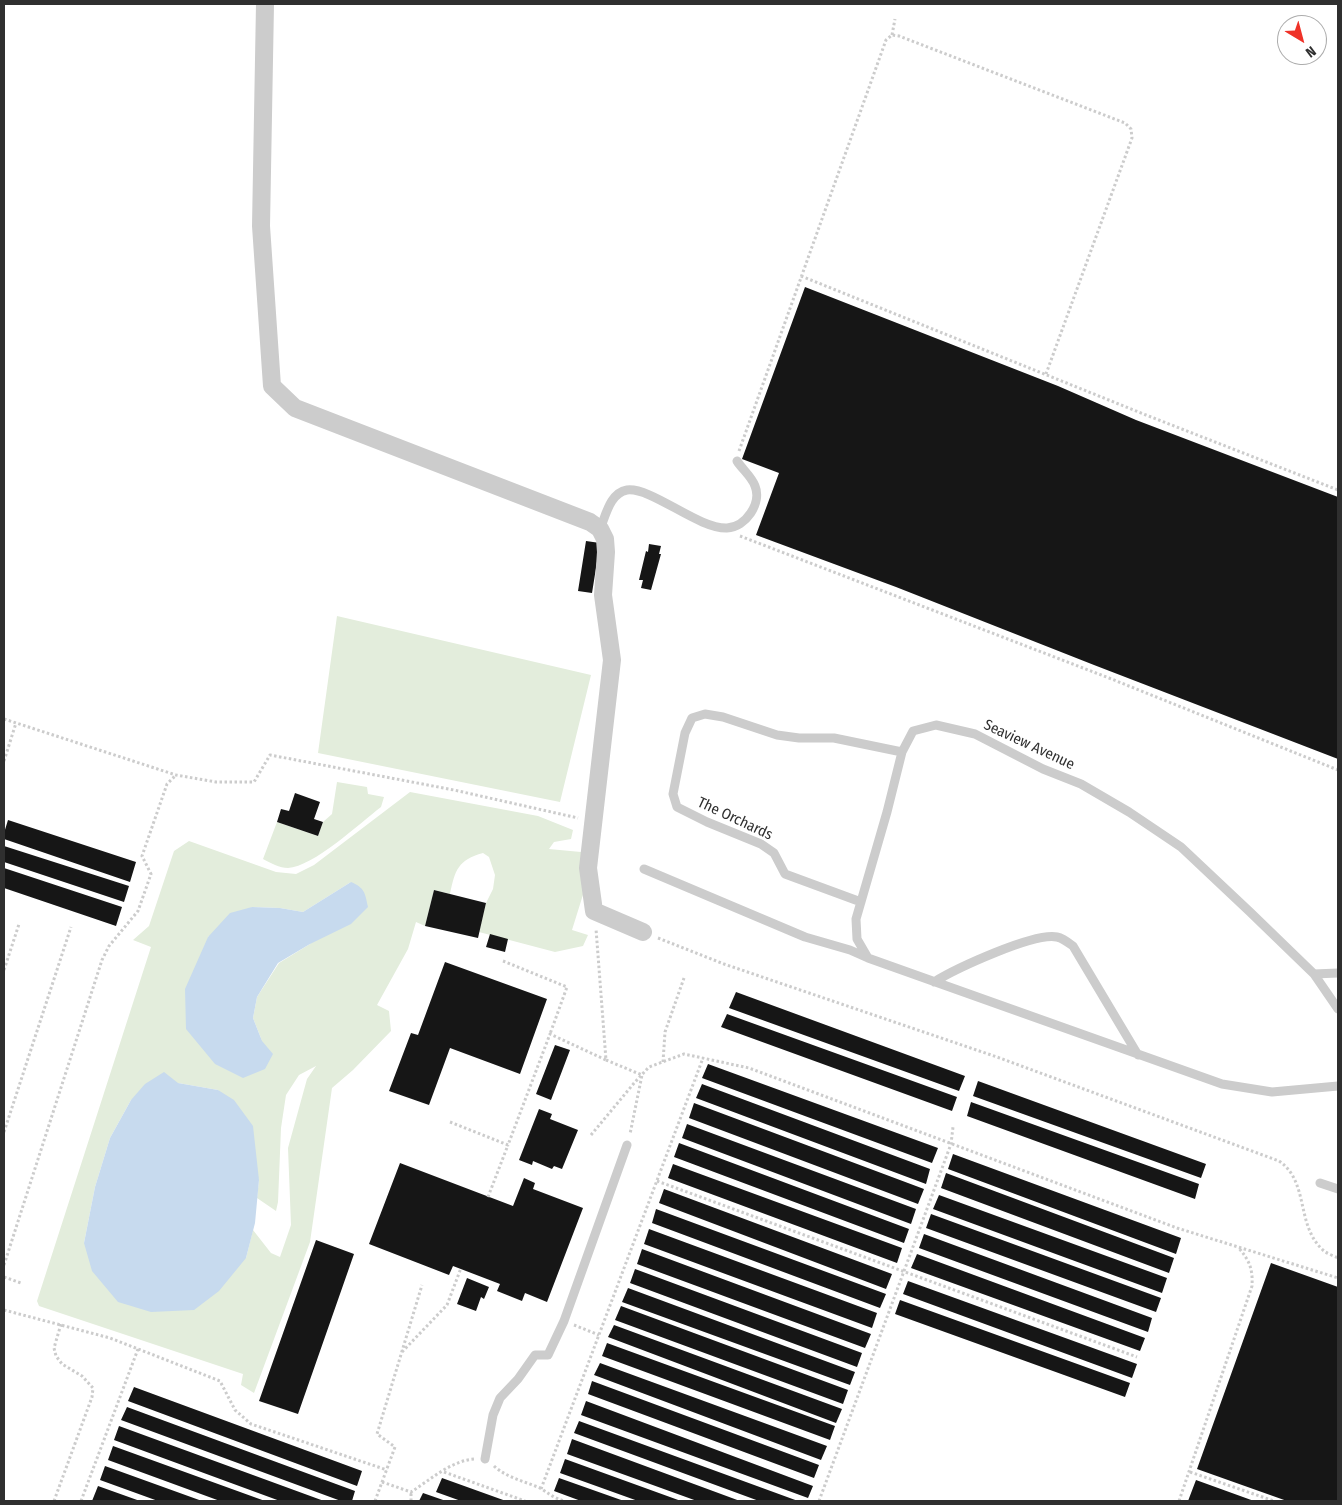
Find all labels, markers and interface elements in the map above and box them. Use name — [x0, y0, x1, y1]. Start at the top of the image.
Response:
north arrow — [1277, 15, 1327, 65]
text: N — [1302, 42, 1319, 61]
street label: Seaview Avenue — [981, 716, 1077, 774]
street label: The Orchards — [695, 794, 775, 844]

